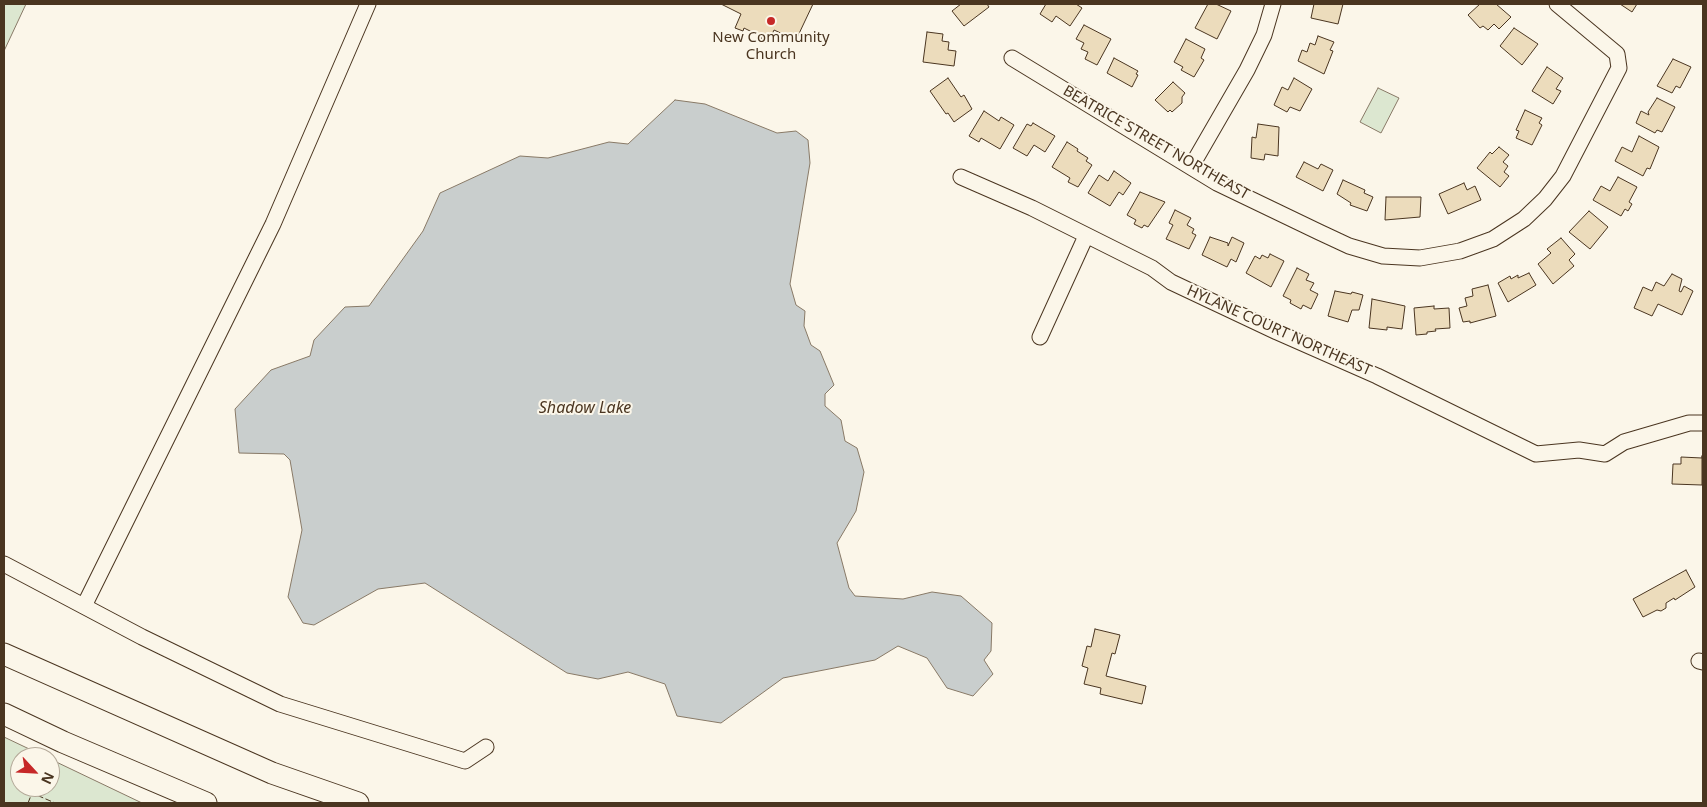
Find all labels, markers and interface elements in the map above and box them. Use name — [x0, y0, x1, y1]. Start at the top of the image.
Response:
marker: New Community Church — [765, 15, 777, 27]
place label: New Community Church — [712, 29, 830, 64]
street label: BEATRICE STREET NORTHEAST — [1060, 82, 1252, 204]
street label: HYLANE COURT NORTHEAST — [1184, 282, 1374, 380]
water label: Shadow Lake — [539, 398, 631, 418]
north arrow — [10, 747, 60, 797]
text: N — [37, 769, 59, 787]

